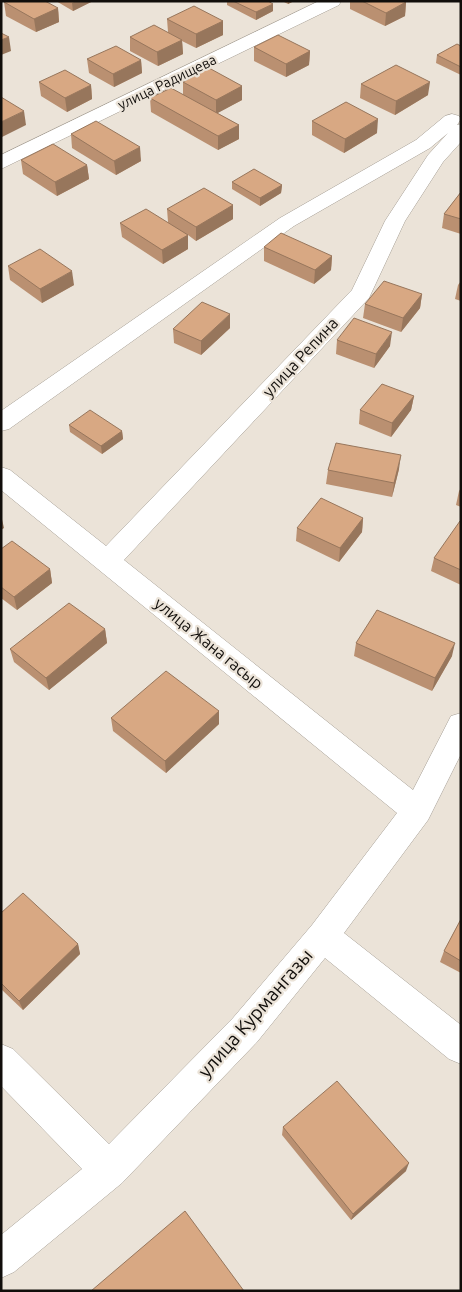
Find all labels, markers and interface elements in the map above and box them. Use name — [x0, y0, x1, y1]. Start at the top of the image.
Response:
street label: улица Радищева — [115, 51, 219, 113]
street label: улица Репина — [259, 314, 341, 400]
street label: улица Жана гасыр — [151, 594, 267, 692]
street label: улица Курмангазы — [193, 944, 317, 1082]

